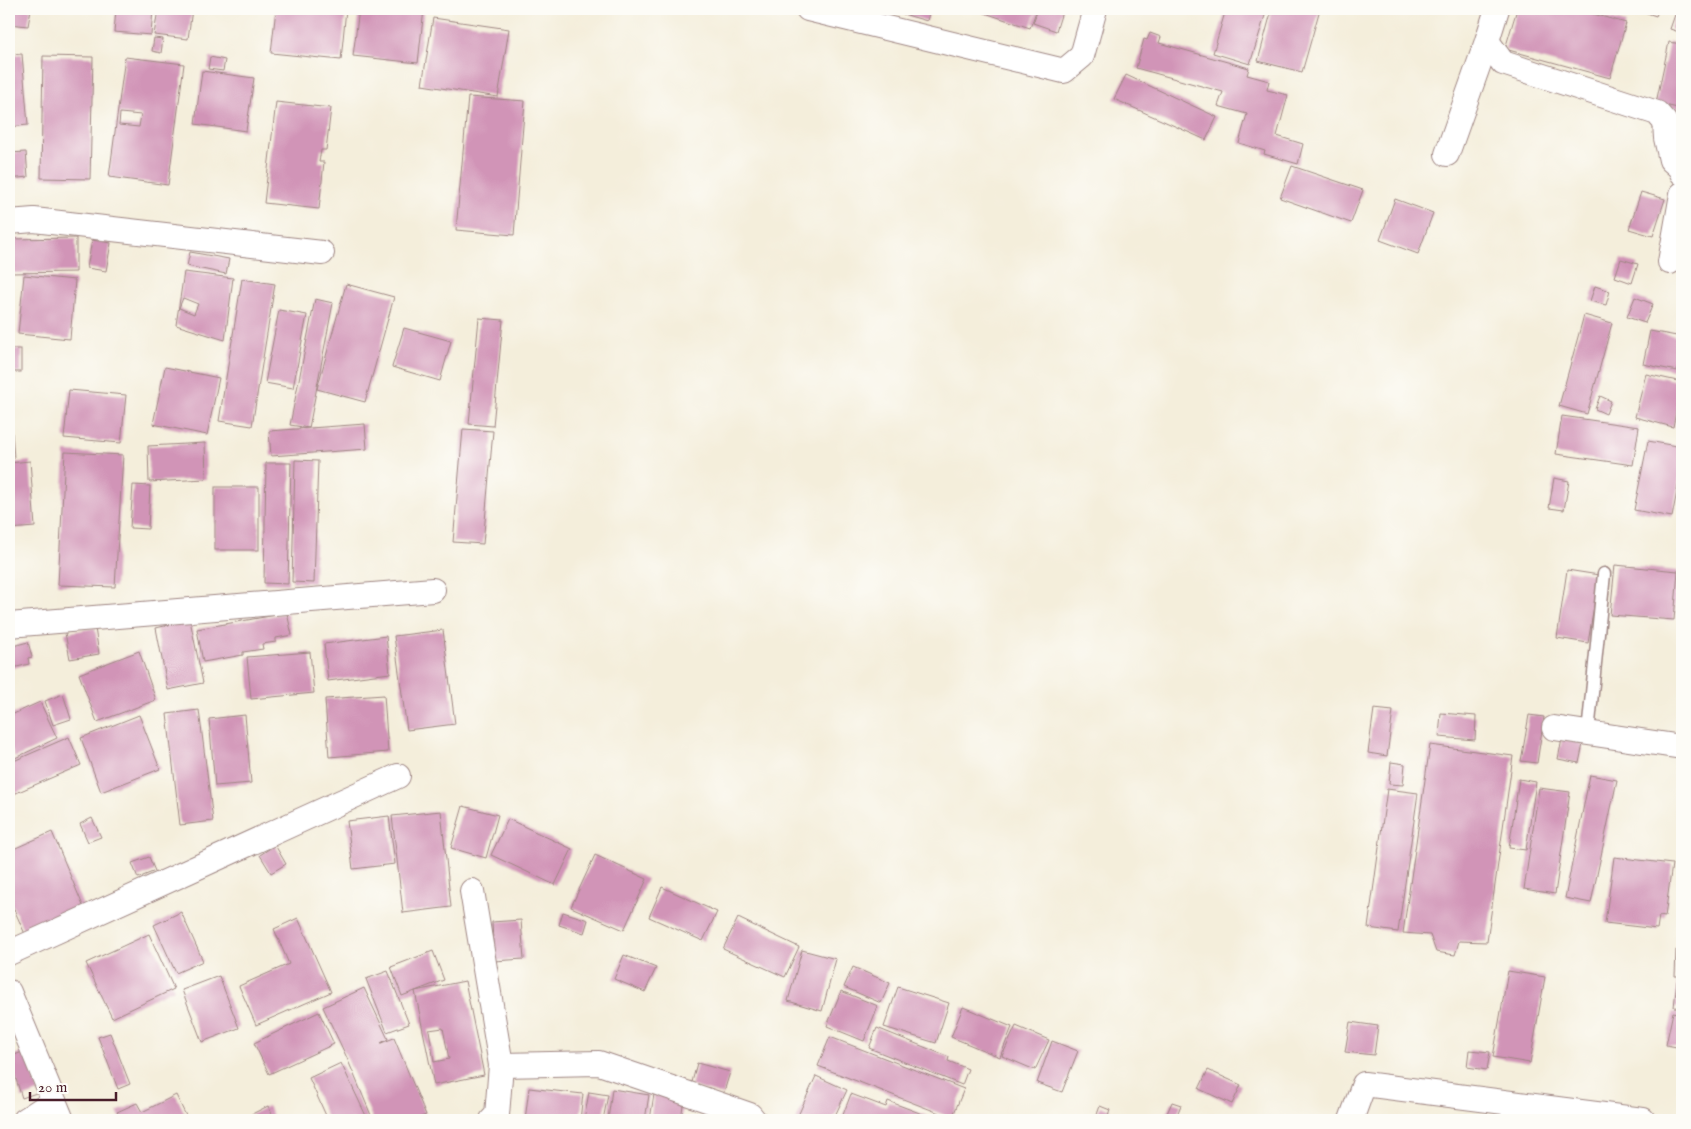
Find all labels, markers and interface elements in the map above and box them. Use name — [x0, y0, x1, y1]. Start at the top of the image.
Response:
scale bar — [30, 1069, 116, 1101]
text: 20 m — [38, 1078, 68, 1097]

